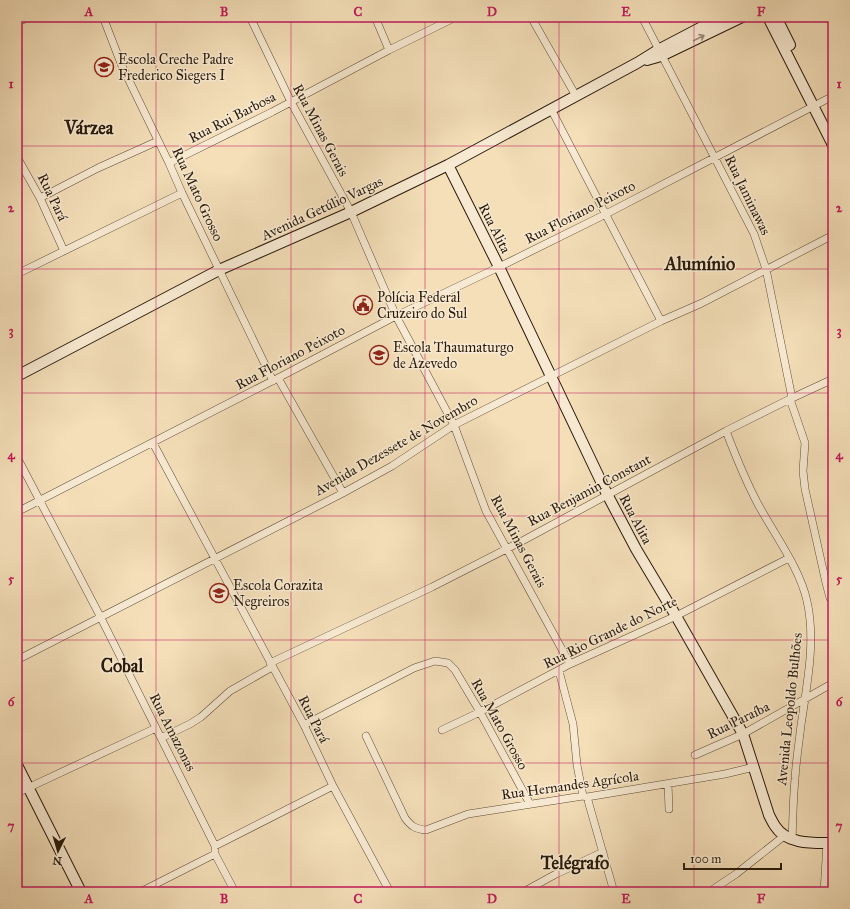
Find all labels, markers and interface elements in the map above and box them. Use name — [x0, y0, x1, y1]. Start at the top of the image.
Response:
text: A — [84, 4, 94, 20]
text: B — [220, 4, 229, 20]
text: C — [354, 4, 363, 20]
text: D — [487, 4, 497, 20]
text: E — [621, 4, 631, 20]
text: F — [757, 4, 766, 20]
one-way arrow — [693, 34, 705, 41]
place label: Escola Creche Padre Frederico Siegers I — [118, 51, 234, 84]
school or university icon: Escola Creche Padre Frederico Siegers I — [93, 56, 115, 78]
text: 1 — [8, 76, 14, 92]
text: 1 — [836, 76, 842, 92]
street label: Rua Minas Gerais — [289, 81, 352, 179]
street label: Rua Rui Barbosa — [186, 88, 279, 147]
district label: Várzea — [64, 117, 114, 139]
street label: Rua Mato Grosso — [168, 145, 227, 244]
street label: Rua Jaminawas — [720, 153, 774, 238]
street label: Rua Pará — [34, 171, 71, 224]
street label: Avenida Getúlio Vargas — [258, 173, 386, 245]
street label: Rua Floriano Peixoto — [522, 177, 638, 248]
text: 2 — [8, 200, 15, 216]
street label: Rua Alita — [475, 200, 514, 256]
text: 2 — [836, 200, 843, 216]
district label: Alumínio — [664, 253, 735, 275]
place label: Polícia Federal Cruzeiro do Sul — [377, 289, 468, 322]
public building icon: Polícia Federal Cruzeiro do Sul — [352, 294, 374, 316]
street label: Rua Floriano Peixoto — [233, 321, 348, 393]
text: 3 — [8, 323, 14, 339]
text: 3 — [836, 323, 842, 339]
place label: Escola Thaumaturgo de Azevedo — [393, 339, 514, 372]
school or university icon: Escola Thaumaturgo de Azevedo — [368, 344, 390, 366]
street label: Avenida Dezessete de Novembro — [311, 392, 481, 500]
text: 4 — [7, 447, 15, 463]
text: 4 — [835, 447, 843, 463]
street label: Rua Benjamin Constant — [525, 451, 654, 530]
street label: Rua Alita — [615, 491, 656, 547]
street label: Rua Minas Gerais — [487, 492, 550, 590]
text: 5 — [8, 571, 15, 587]
text: 5 — [836, 571, 843, 587]
place label: Escola Corazita Negreiros — [233, 577, 323, 610]
school or university icon: Escola Corazita Negreiros — [208, 582, 230, 604]
street label: Rua Rio Grande do Norte — [541, 593, 680, 672]
street label: Avenida Leopoldo Bulhões — [773, 632, 806, 787]
district label: Cobal — [101, 655, 144, 677]
street label: Rua Mato Grosso — [468, 676, 532, 773]
street label: Rua Amazonas — [146, 690, 200, 774]
street label: Rua Pará — [294, 693, 333, 746]
text: 6 — [8, 694, 16, 710]
text: 6 — [836, 694, 844, 710]
street label: Rua Paraíba — [704, 698, 772, 743]
street label: Rua Hernandes Agrícola — [500, 767, 640, 804]
text: 7 — [8, 818, 15, 834]
text: 7 — [836, 818, 843, 834]
north arrow — [38, 831, 78, 871]
scale bar — [684, 845, 781, 871]
district label: Telégrafo — [540, 852, 609, 875]
text: 100 m — [690, 852, 721, 866]
text: N — [51, 854, 62, 867]
text: A — [84, 891, 94, 907]
text: B — [220, 891, 229, 907]
text: C — [354, 891, 363, 907]
text: D — [487, 891, 497, 907]
text: E — [621, 891, 631, 907]
text: F — [757, 891, 766, 907]

